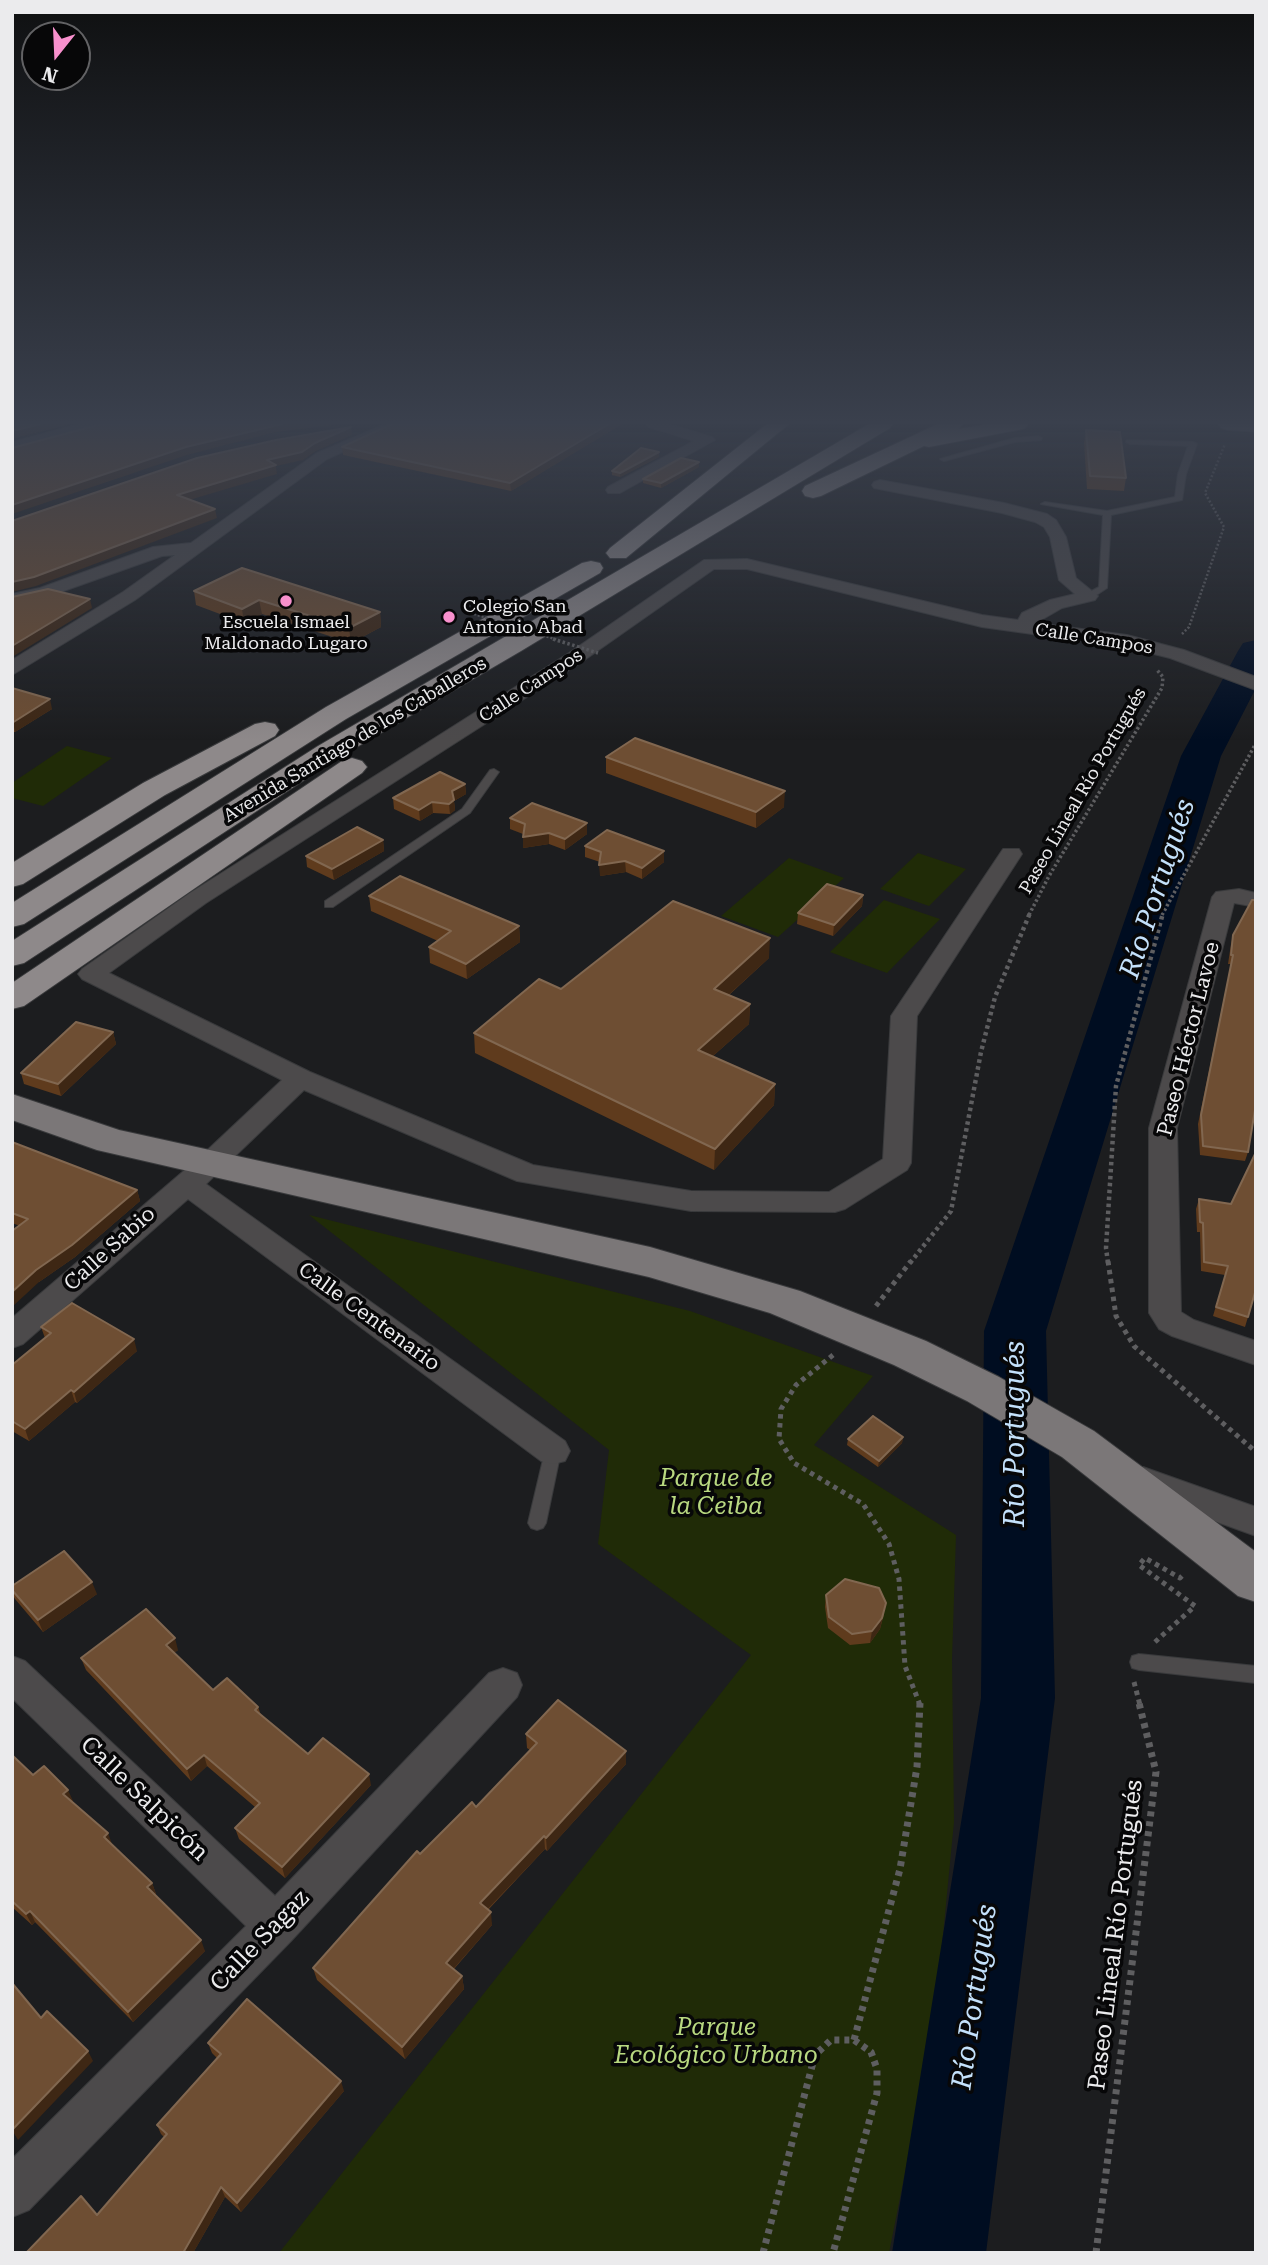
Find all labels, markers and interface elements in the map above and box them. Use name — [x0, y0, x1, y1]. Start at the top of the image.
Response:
north arrow — [21, 21, 91, 91]
text: N — [39, 61, 60, 88]
marker: Escuela Ismael Maldonado Lugaro — [278, 593, 294, 609]
place label: Colegio San Antonio Abad — [463, 596, 583, 638]
marker: Colegio San Antonio Abad — [441, 609, 457, 625]
place label: Escuela Ismael Maldonado Lugaro — [204, 612, 368, 654]
street label: Calle Campos — [1034, 619, 1154, 659]
street label: Calle Campos — [475, 645, 587, 727]
street label: Avenida Santiago de los Caballeros — [220, 653, 490, 827]
street label: Paseo Lineal Río Portugués — [1015, 684, 1151, 898]
water label: Río Portugués — [1113, 795, 1203, 983]
street label: Paseo Héctor Lavoe — [1153, 939, 1225, 1139]
street label: Calle Sabio — [59, 1202, 161, 1296]
street label: Calle Centenario — [293, 1257, 445, 1377]
water label: Río Portugués — [999, 1341, 1033, 1527]
park label: Parque de la Ceiba — [660, 1465, 772, 1521]
street label: Calle Salpicón — [74, 1731, 214, 1867]
street label: Paseo Lineal Río Portugués — [1083, 1778, 1149, 2092]
street label: Calle Sagaz — [205, 1884, 315, 1998]
water label: Río Portugués — [945, 1902, 1005, 2092]
park label: Parque Ecológico Urbano — [614, 2014, 818, 2070]

